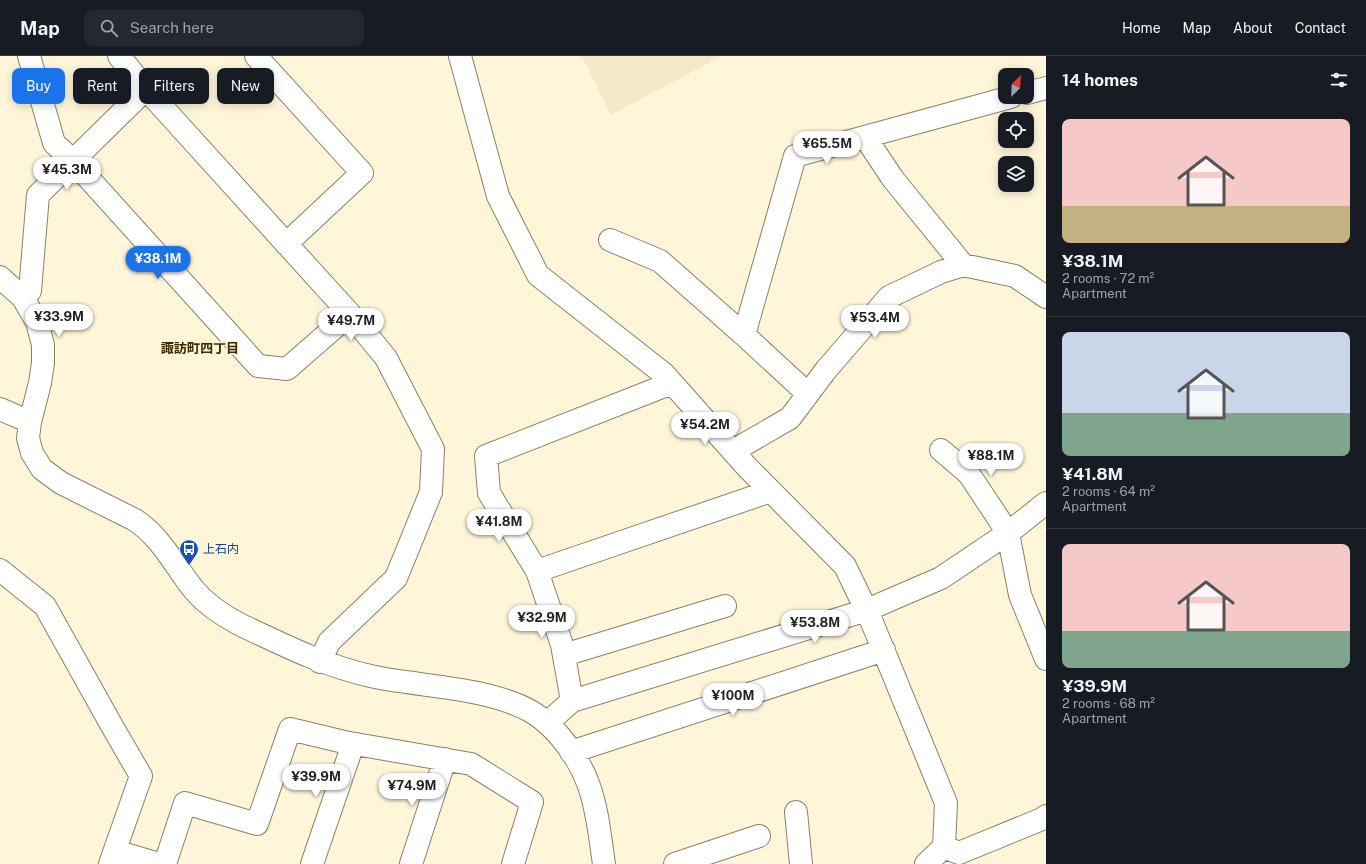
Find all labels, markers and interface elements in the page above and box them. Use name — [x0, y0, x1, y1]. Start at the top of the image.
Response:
search box — [84, 10, 364, 46]
text: Map — [20, 17, 60, 39]
icon: search — [98, 17, 120, 39]
text: Search here — [130, 19, 214, 36]
text: Home — [1122, 20, 1161, 36]
text: Map — [1183, 20, 1211, 36]
text: About — [1233, 20, 1273, 36]
text: Contact — [1295, 20, 1346, 36]
chip: Buy — [12, 68, 65, 104]
chip: Rent — [73, 68, 131, 104]
chip: Filters — [139, 68, 209, 104]
chip: New — [217, 68, 274, 104]
north arrow — [998, 68, 1034, 104]
map controls — [998, 68, 1034, 192]
icon: filters — [1328, 69, 1350, 91]
text: 14 homes — [1062, 70, 1138, 90]
button: locate — [998, 112, 1034, 148]
pin: ¥65.5M — [794, 131, 860, 165]
text: ¥65.5M — [802, 136, 852, 151]
icon: home — [1170, 145, 1242, 217]
button: layers — [998, 156, 1034, 192]
pin: ¥45.3M — [34, 157, 100, 191]
text: ¥45.3M — [42, 162, 92, 177]
pin: ¥38.1M — [125, 246, 191, 280]
text: ¥38.1M — [135, 251, 181, 266]
text: ¥38.1M — [1062, 251, 1123, 271]
text: 2 rooms · 72 m² — [1062, 271, 1154, 286]
text: Apartment — [1062, 286, 1127, 301]
pin: ¥33.9M — [26, 304, 92, 338]
pin: ¥53.4M — [842, 305, 908, 339]
pin: ¥49.7M — [318, 308, 384, 342]
text: ¥33.9M — [34, 309, 84, 324]
text: ¥53.4M — [850, 310, 900, 325]
text: ¥49.7M — [327, 313, 375, 328]
district label: 諏訪町四丁目 — [161, 341, 239, 356]
icon: home — [1170, 358, 1242, 430]
pin: ¥54.2M — [672, 412, 738, 446]
text: ¥54.2M — [680, 417, 730, 432]
pin: ¥88.1M — [958, 443, 1024, 477]
text: ¥88.1M — [968, 448, 1014, 463]
text: ¥41.8M — [1062, 464, 1123, 484]
text: 2 rooms · 64 m² — [1062, 484, 1155, 499]
text: Apartment — [1062, 499, 1127, 514]
pin: ¥41.8M — [466, 509, 532, 543]
text: ¥41.8M — [476, 514, 522, 529]
bus stop icon: 上石内 — [178, 538, 200, 566]
place label: 上石内 — [203, 542, 239, 556]
icon: home — [1170, 570, 1242, 642]
pin: ¥32.9M — [509, 605, 575, 639]
text: ¥32.9M — [517, 610, 567, 625]
pin: ¥53.8M — [782, 610, 848, 644]
text: ¥53.8M — [790, 615, 840, 630]
text: ¥39.9M — [1062, 676, 1127, 696]
pin: ¥100M — [705, 683, 761, 717]
text: ¥100M — [712, 688, 754, 703]
text: 2 rooms · 68 m² — [1062, 696, 1155, 711]
text: Apartment — [1062, 711, 1127, 726]
pin: ¥39.9M — [283, 764, 349, 798]
text: ¥39.9M — [291, 769, 341, 784]
pin: ¥74.9M — [379, 773, 445, 807]
text: ¥74.9M — [387, 778, 437, 793]

